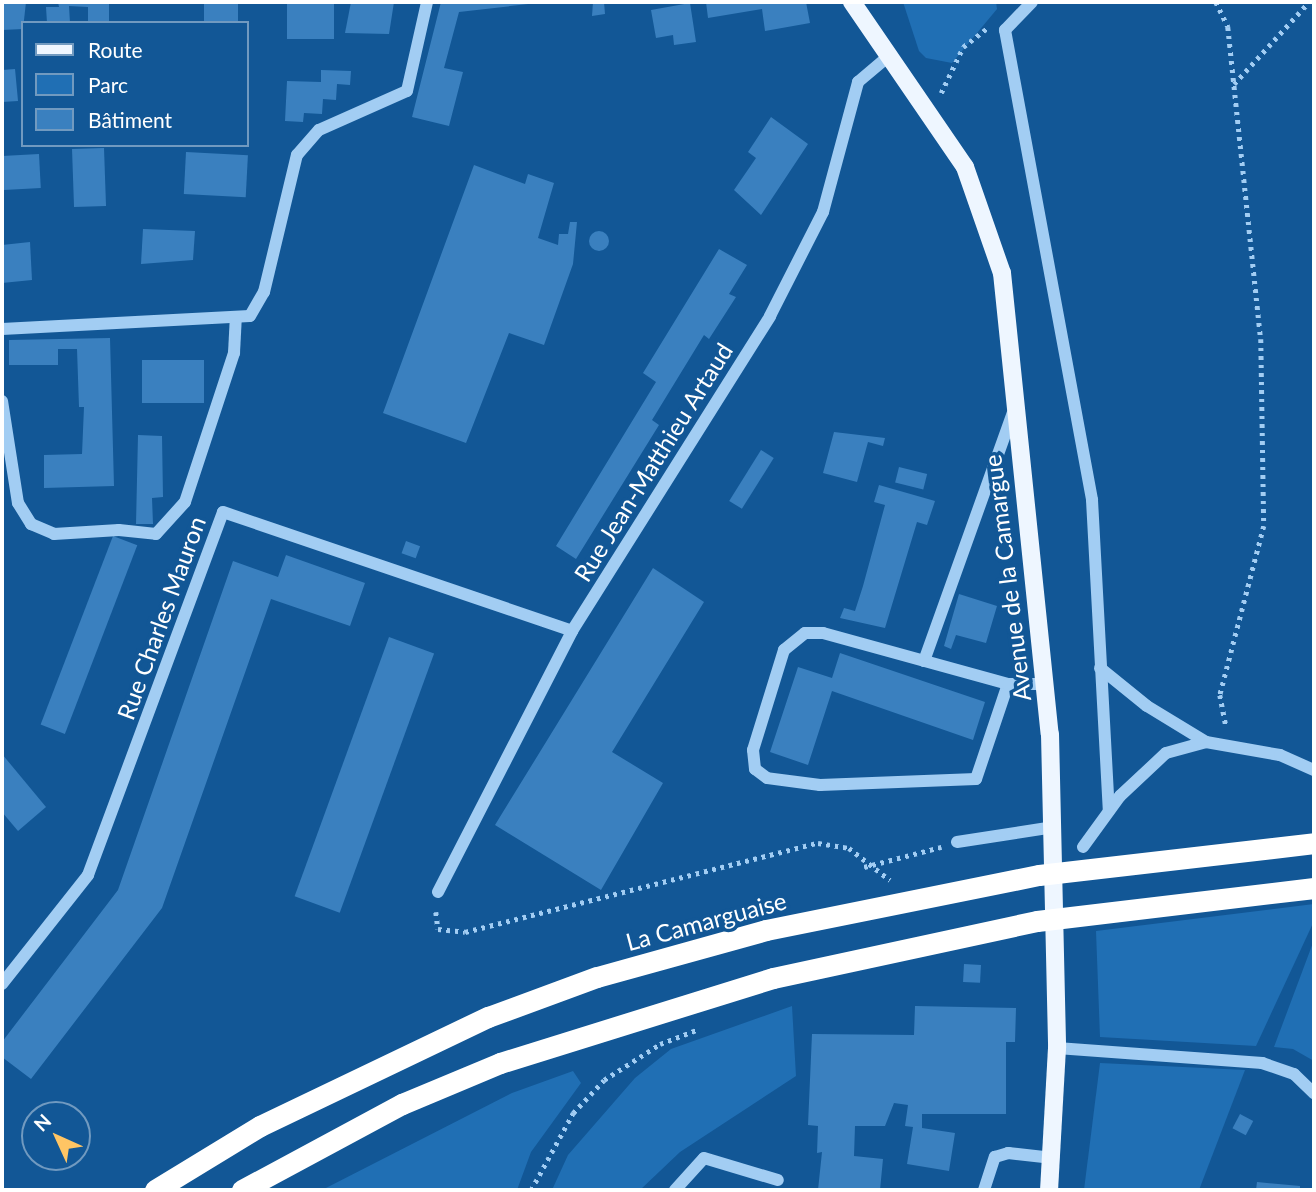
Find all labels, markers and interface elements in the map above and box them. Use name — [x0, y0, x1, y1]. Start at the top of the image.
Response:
legend — [21, 21, 248, 147]
text: Route — [88, 37, 143, 62]
text: Parc — [88, 72, 128, 97]
text: Bâtiment — [88, 107, 172, 132]
street label: Rue Jean-Matthieu Artaud — [567, 337, 739, 587]
street label: Avenue de la Camargue — [978, 453, 1036, 703]
street label: Rue Charles Mauron — [111, 512, 211, 724]
street label: La Camarguaise — [623, 886, 789, 956]
north arrow — [21, 1101, 91, 1171]
text: N — [29, 1109, 56, 1136]

